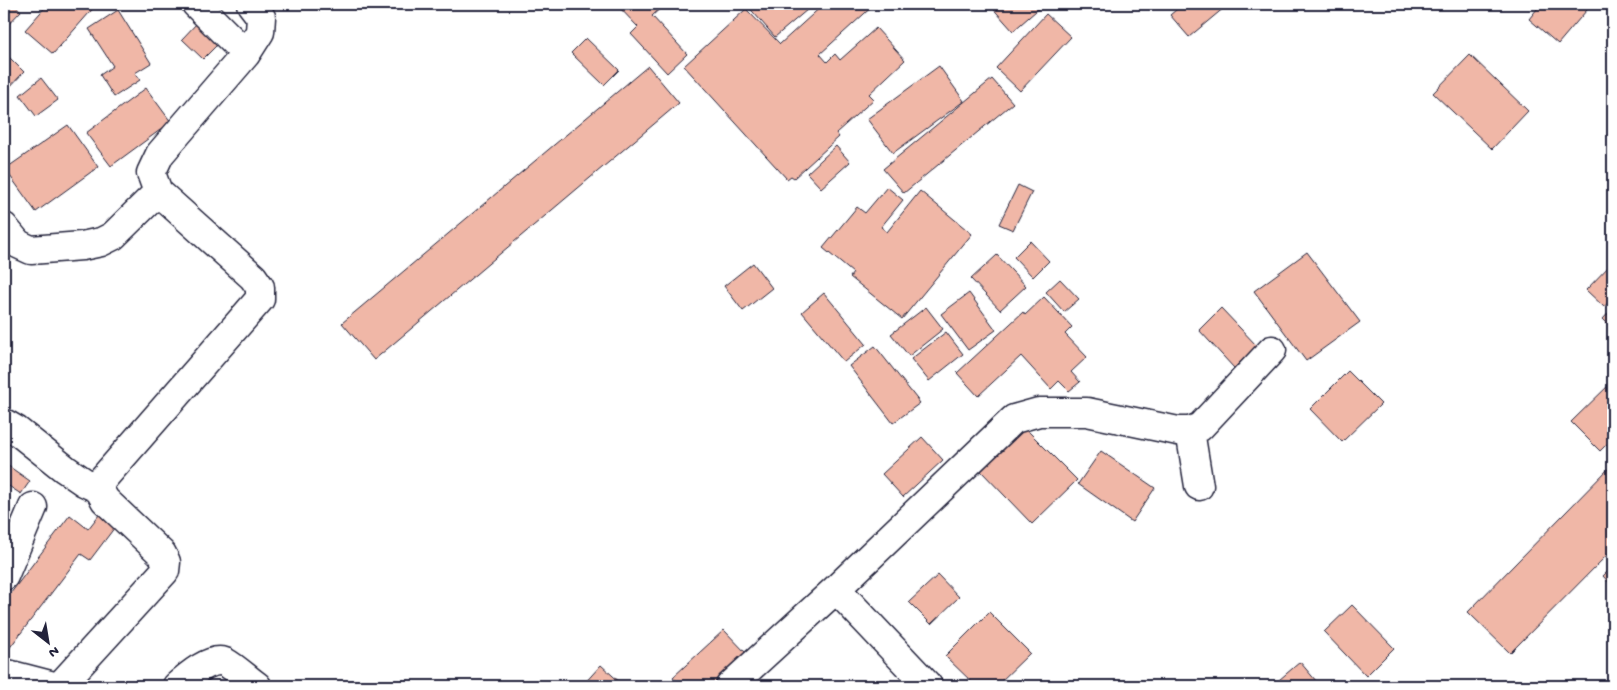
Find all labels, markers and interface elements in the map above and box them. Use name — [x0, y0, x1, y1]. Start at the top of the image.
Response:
north arrow — [22, 618, 72, 668]
text: N — [45, 641, 62, 661]

